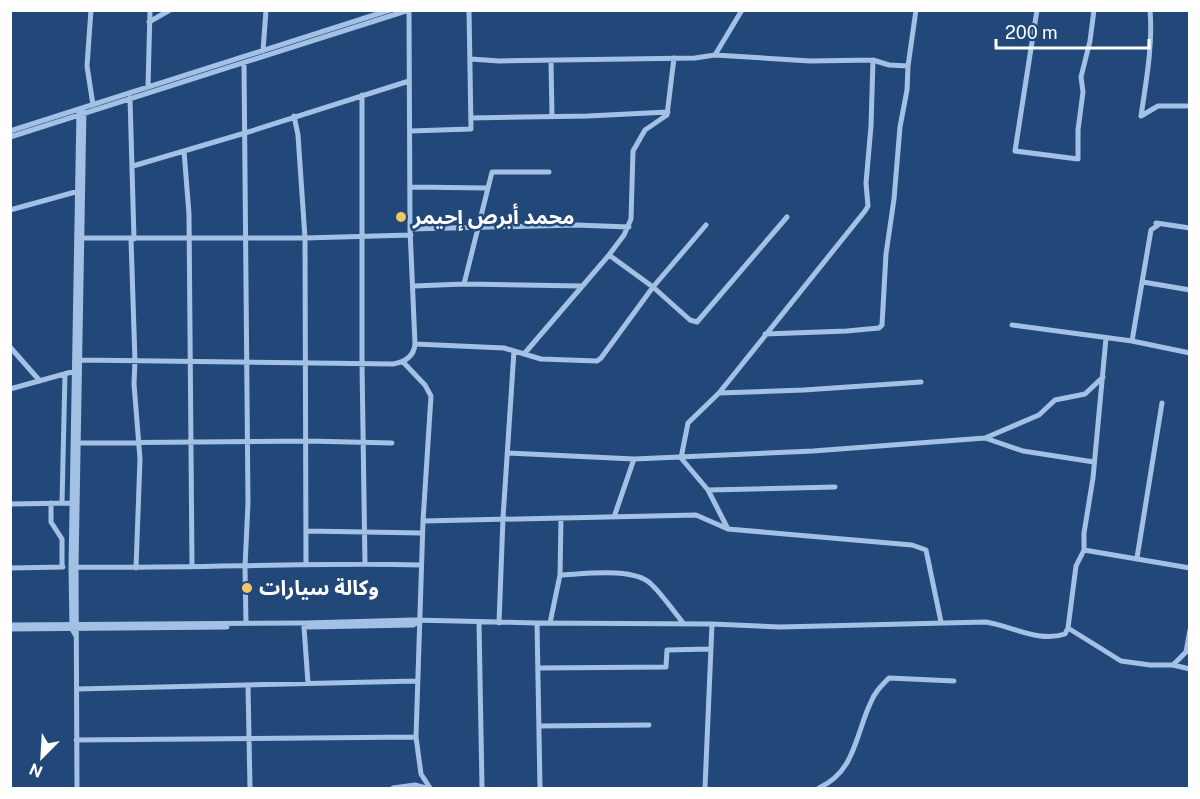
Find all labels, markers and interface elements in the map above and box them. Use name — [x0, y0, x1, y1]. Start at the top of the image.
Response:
scale bar — [996, 12, 1149, 50]
text: 200 m — [1005, 22, 1058, 43]
place label: محمد أبرص إحيمر — [412, 203, 575, 231]
marker: محمد أبرص إحيمر — [394, 210, 408, 224]
place label: وكالة سيارات — [259, 575, 379, 600]
marker: وكالة سيارات — [240, 581, 254, 595]
north arrow — [12, 727, 72, 787]
text: N — [27, 759, 46, 781]

